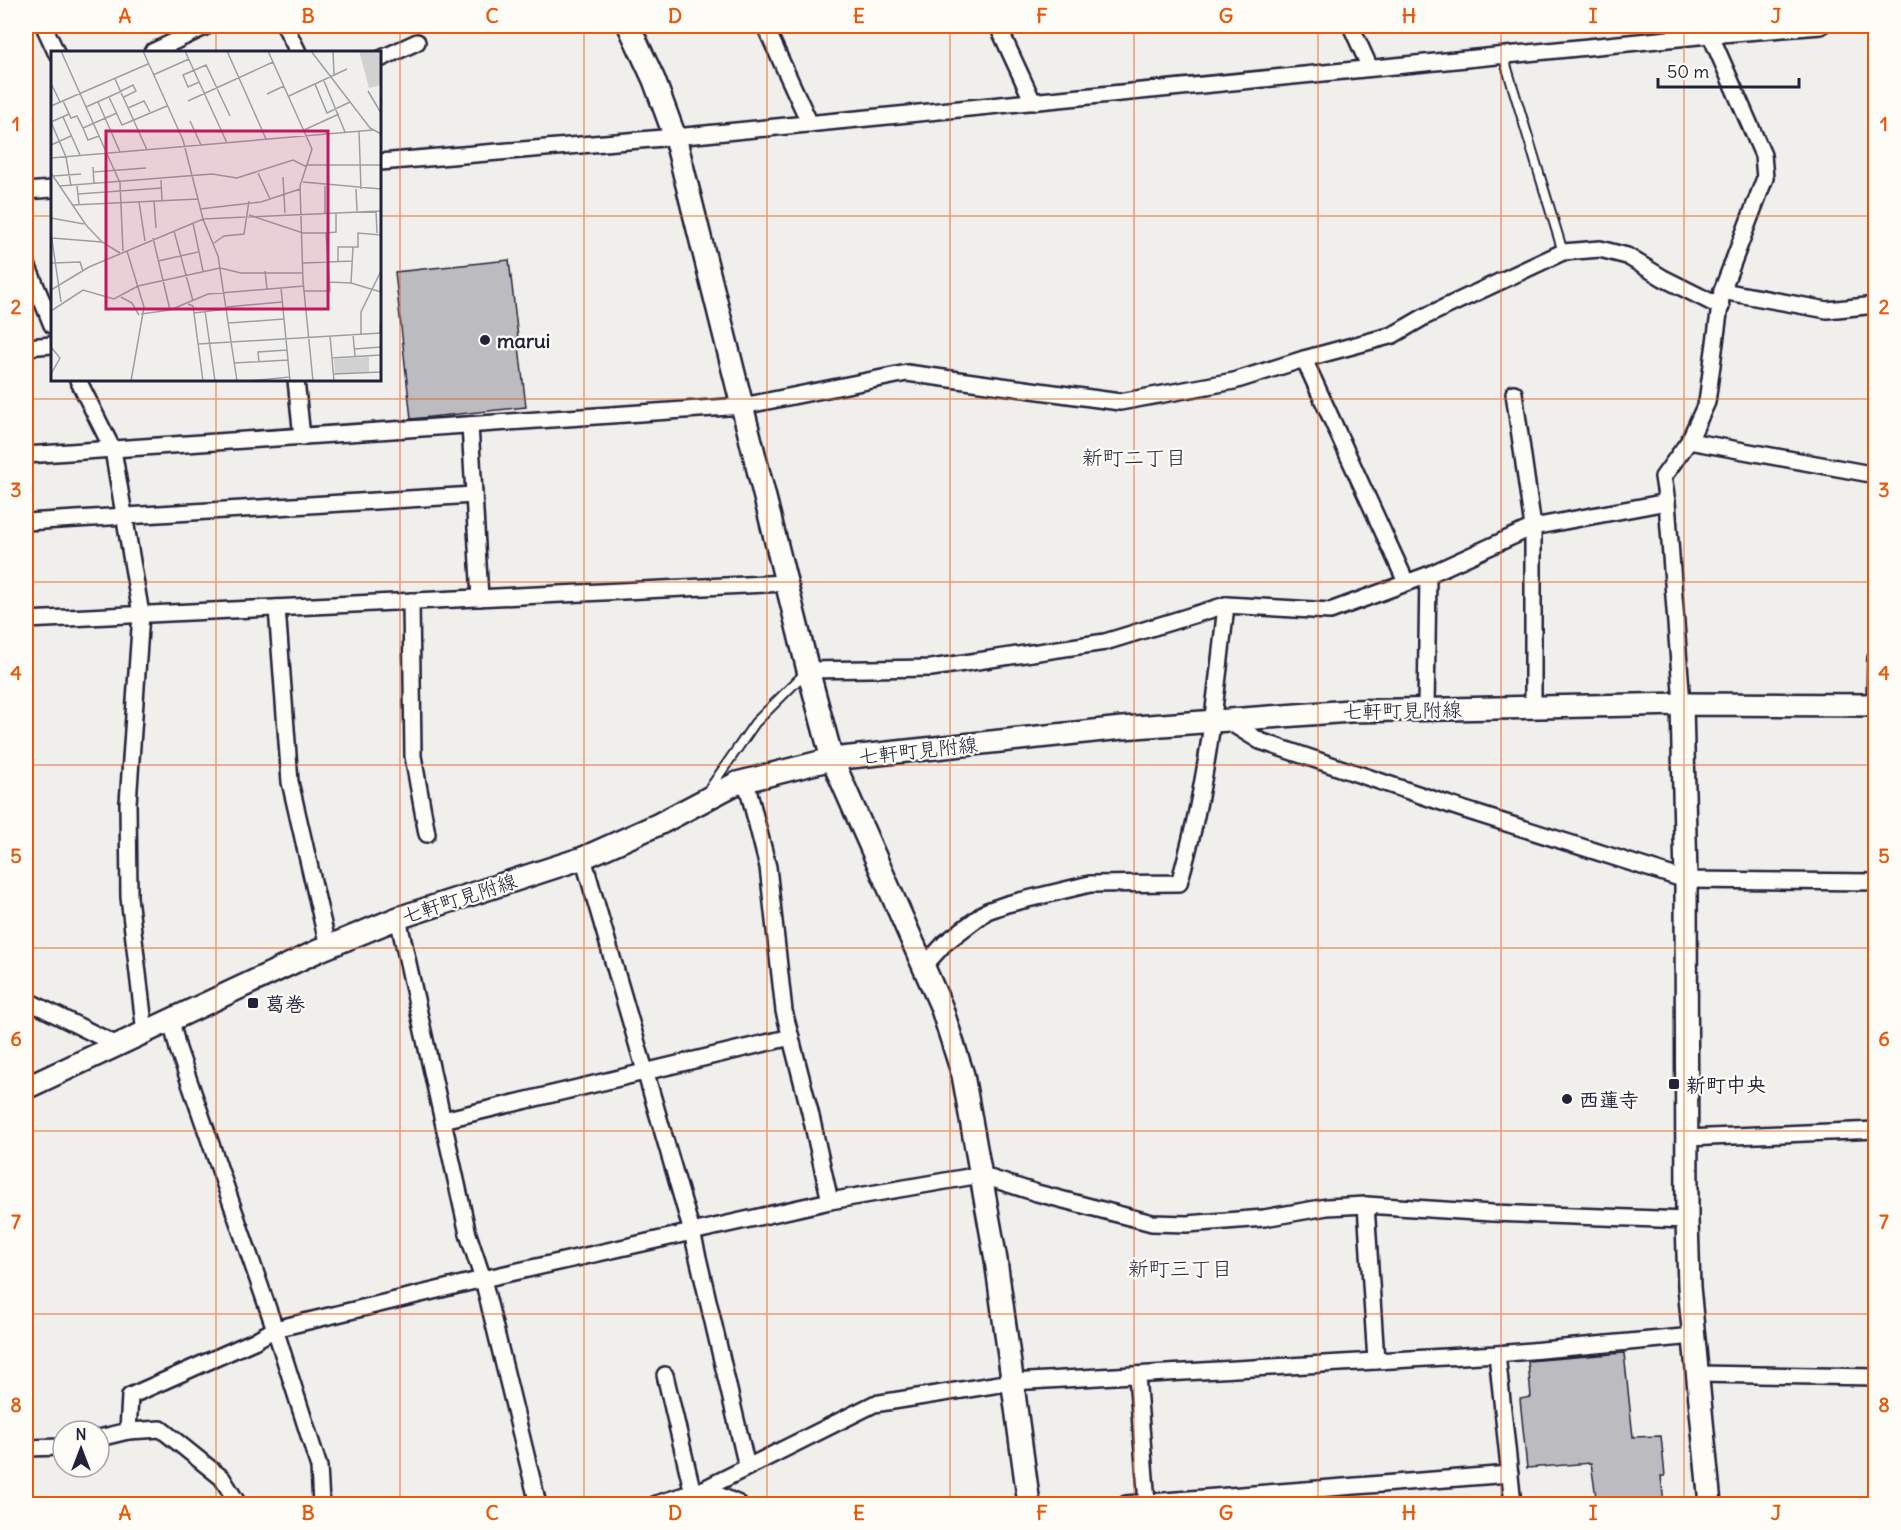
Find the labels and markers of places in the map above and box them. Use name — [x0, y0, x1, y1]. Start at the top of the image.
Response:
place label: marui — [497, 328, 550, 353]
marker: marui — [478, 333, 492, 347]
place label: 葛巻 — [265, 991, 305, 1016]
marker: 葛巻 — [246, 996, 260, 1010]
place label: 新町中央 — [1686, 1072, 1766, 1097]
marker: 新町中央 — [1667, 1077, 1681, 1091]
place label: 西蓮寺 — [1579, 1087, 1639, 1112]
marker: 西蓮寺 — [1560, 1092, 1574, 1106]

